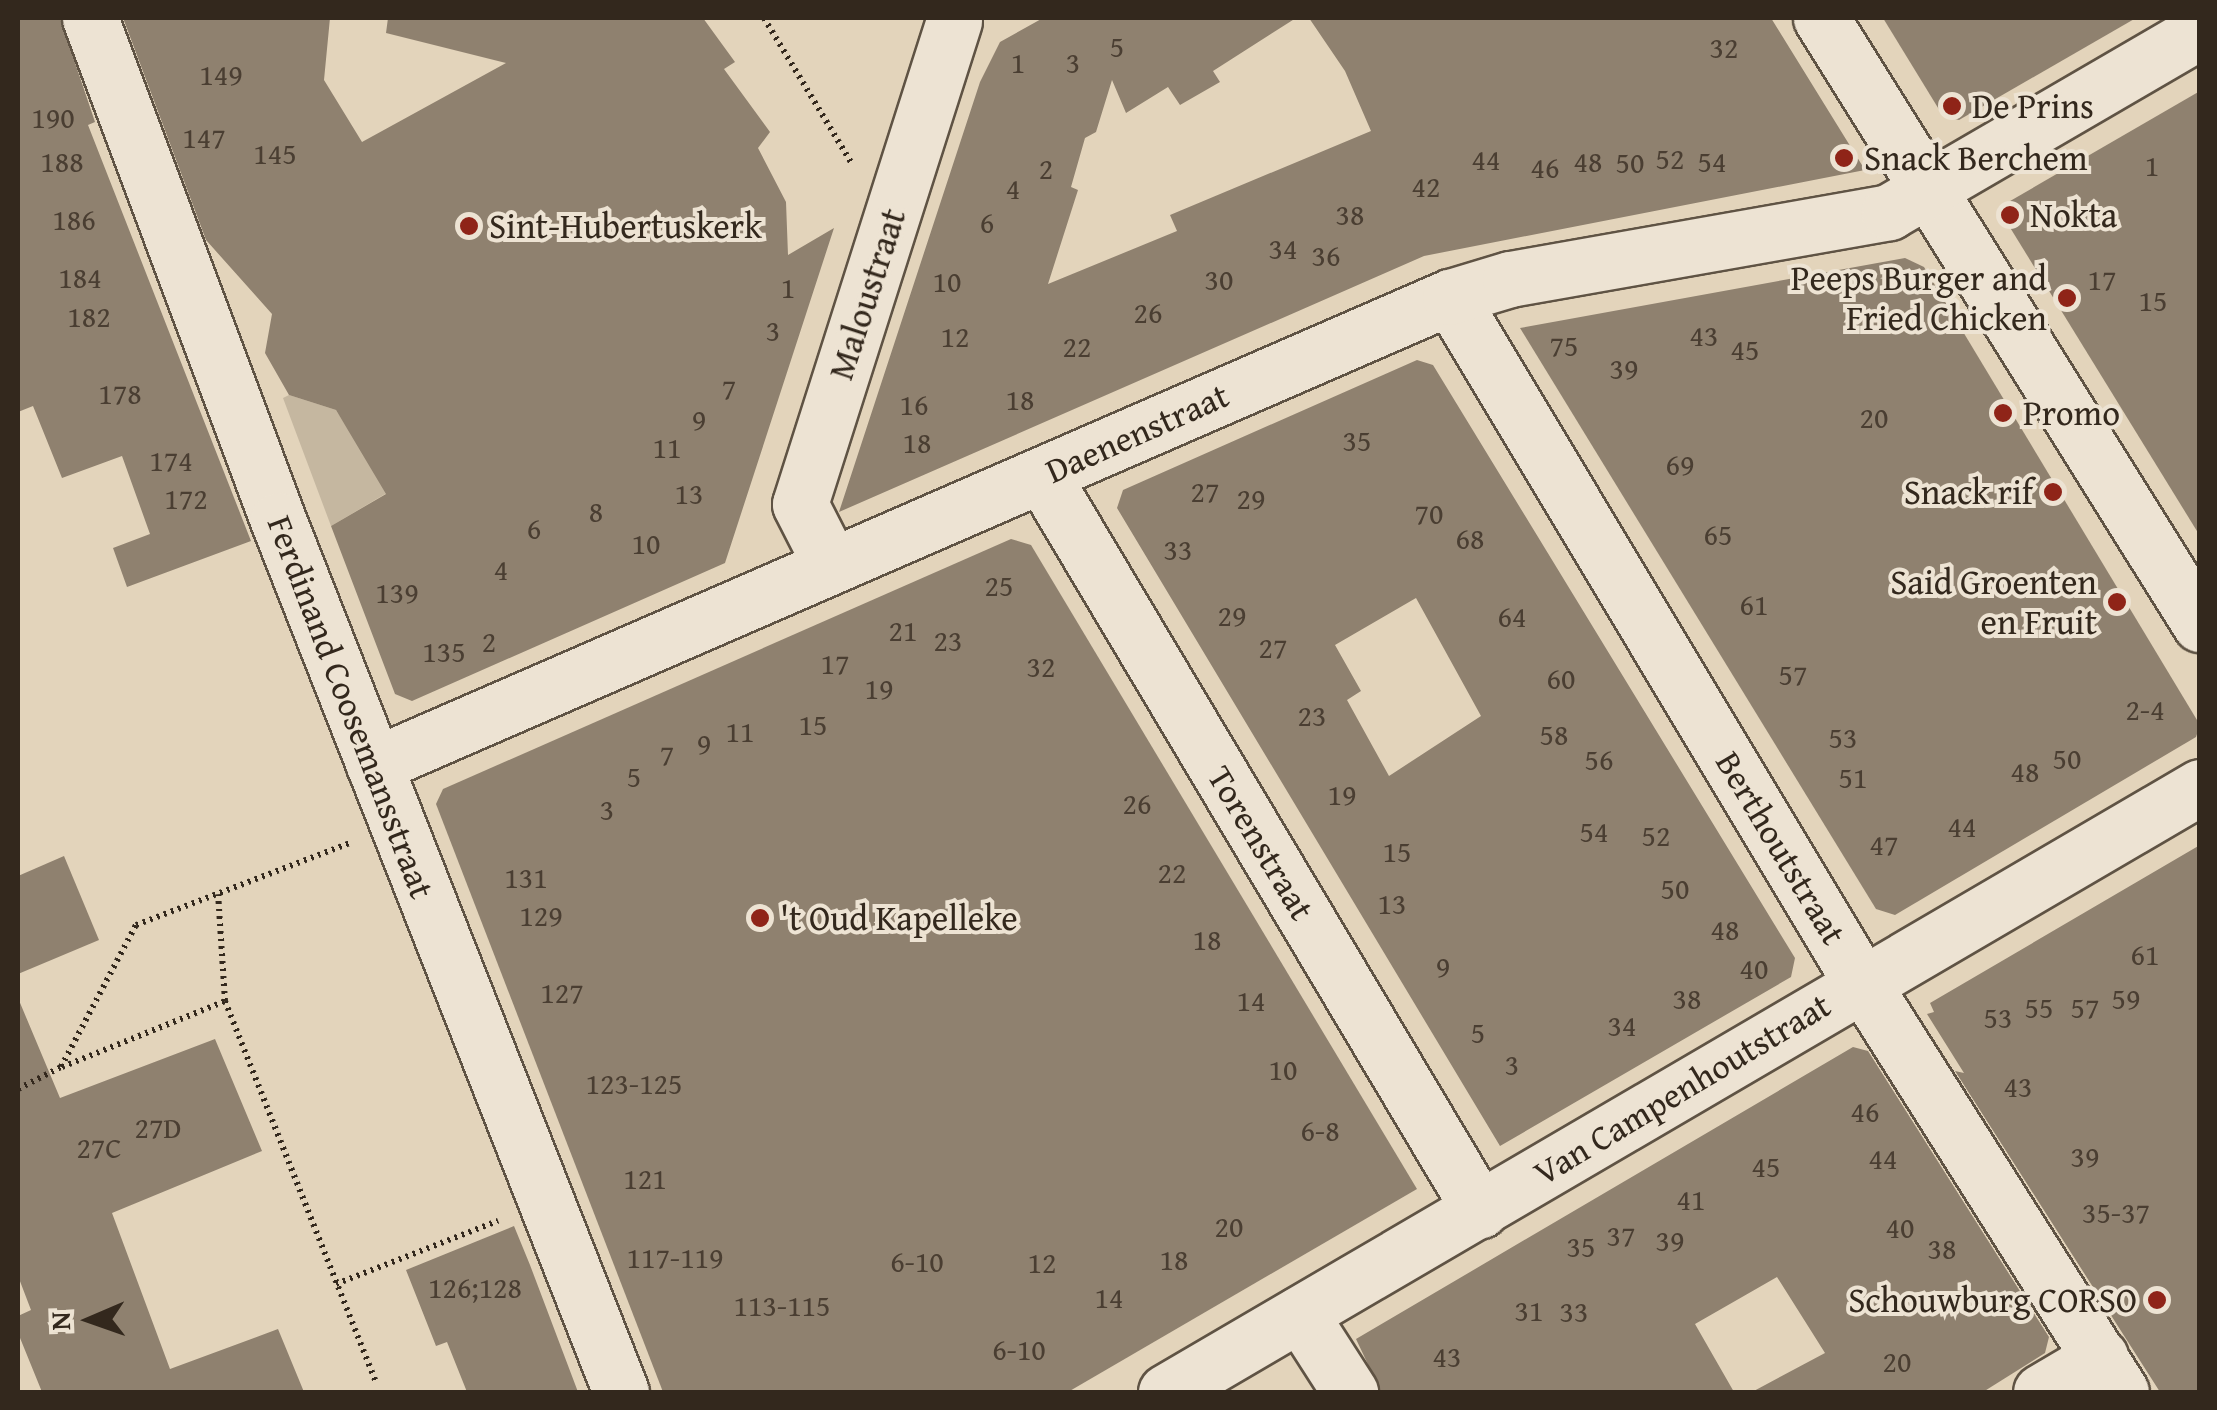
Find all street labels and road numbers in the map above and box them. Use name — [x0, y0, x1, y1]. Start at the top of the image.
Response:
street label: Maloustraat — [820, 203, 914, 385]
street label: Daenenstraat — [1039, 374, 1235, 492]
street label: Ferdinand Coosemansstraat — [259, 510, 443, 904]
street label: Berthoutstraat — [1707, 744, 1855, 952]
street label: Torenstraat — [1199, 759, 1323, 927]
street label: Van Campenhoutstraat — [1526, 984, 1838, 1194]

